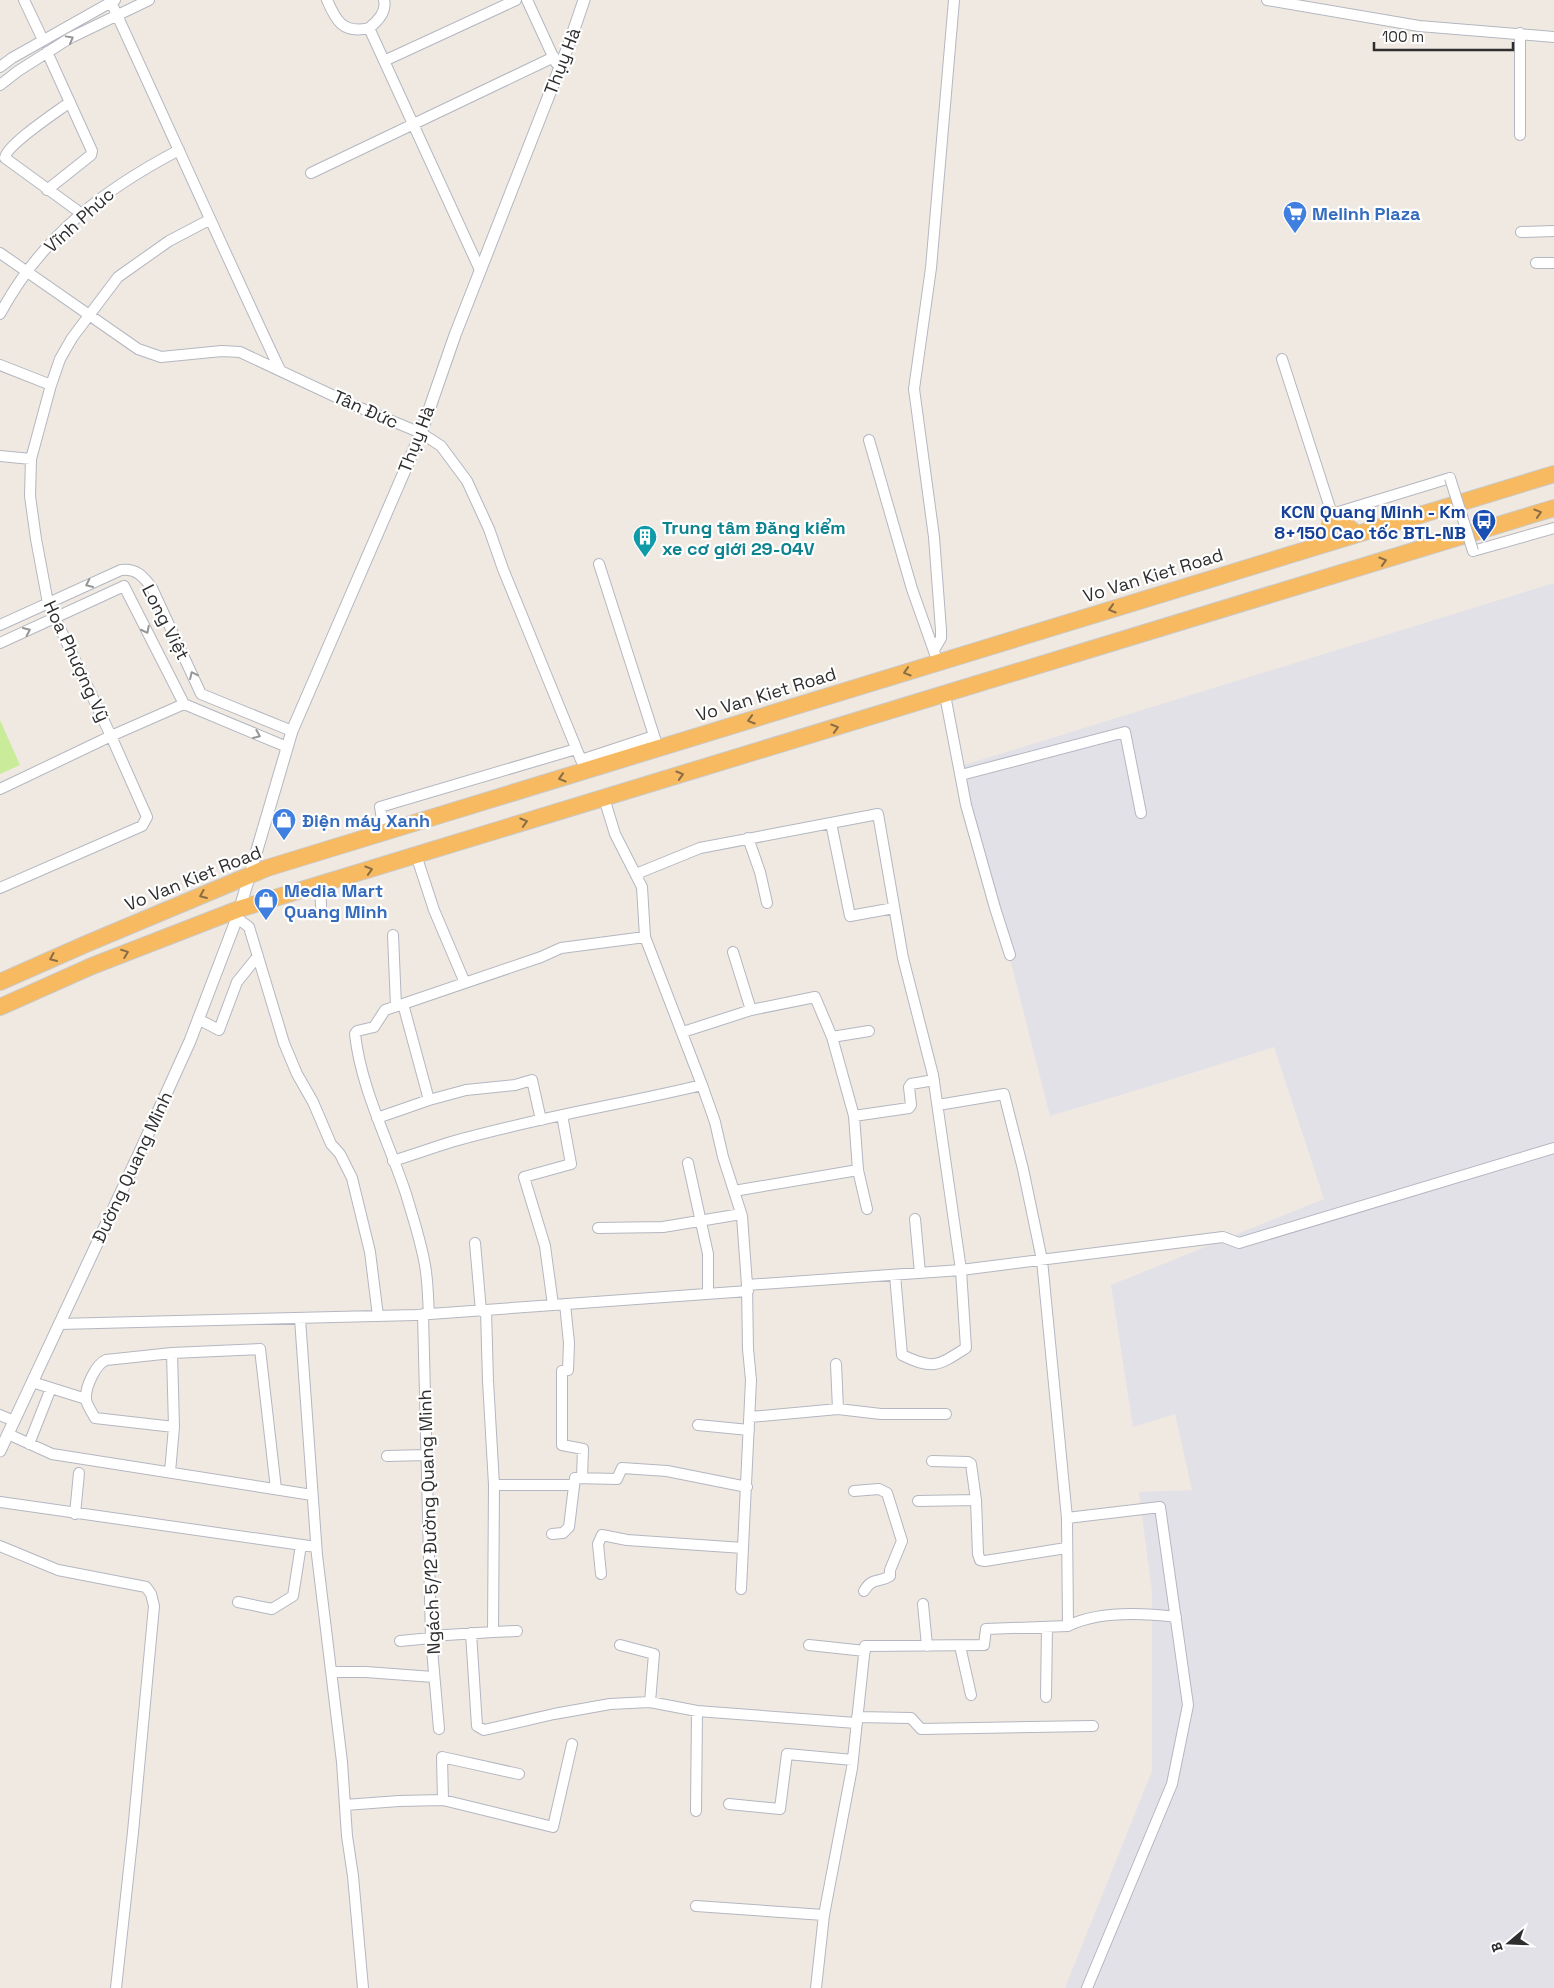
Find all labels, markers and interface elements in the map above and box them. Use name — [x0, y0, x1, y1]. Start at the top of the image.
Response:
scale bar — [1374, 20, 1513, 52]
street label: Thụy Hà — [539, 24, 585, 98]
text: 100 m — [1382, 27, 1424, 46]
one-way arrow — [64, 35, 73, 45]
street label: Vĩnh Phúc — [39, 182, 119, 258]
supermarket icon: Melinh Plaza — [1282, 200, 1308, 234]
place label: Melinh Plaza — [1312, 202, 1421, 225]
street label: Tân Đức — [330, 384, 402, 434]
street label: Thụy Hà — [393, 402, 439, 476]
place label: KCN Quang Minh - Km 8+150 Cao tốc BTL-NB — [1274, 500, 1466, 544]
bus stop icon: KCN Quang Minh - Km 8+150 Cao tốc BTL-NB — [1471, 508, 1497, 542]
one-way arrow — [1534, 509, 1542, 519]
place label: Trung tâm Đăng kiểm xe cơ giới 29-04V — [662, 516, 846, 560]
building icon: Trung tâm Đăng kiểm xe cơ giới 29-04V — [632, 524, 658, 558]
street label: Vo Van Kiet Road — [1080, 543, 1226, 607]
one-way arrow — [1378, 556, 1386, 566]
one-way arrow — [85, 578, 94, 589]
street label: Long Việt — [137, 580, 195, 664]
street label: Hoa Phượng Vỹ — [39, 597, 115, 725]
one-way arrow — [1109, 603, 1117, 613]
one-way arrow — [140, 625, 150, 634]
one-way arrow — [22, 626, 31, 637]
street label: Vo Van Kiet Road — [693, 662, 839, 726]
one-way arrow — [903, 666, 911, 676]
one-way arrow — [188, 671, 199, 680]
one-way arrow — [748, 714, 756, 724]
one-way arrow — [831, 723, 839, 733]
one-way arrow — [252, 728, 261, 739]
one-way arrow — [675, 771, 684, 781]
one-way arrow — [559, 772, 567, 782]
shop icon: Điện máy Xanh — [271, 807, 297, 841]
place label: Điện máy Xanh — [302, 809, 430, 832]
one-way arrow — [520, 818, 528, 828]
street label: Vo Van Kiet Road — [121, 840, 265, 916]
one-way arrow — [364, 865, 373, 875]
place label: Media Mart Quang Minh — [284, 879, 388, 923]
shop icon: Media Mart Quang Minh — [253, 887, 279, 921]
one-way arrow — [199, 889, 208, 900]
one-way arrow — [120, 949, 129, 959]
one-way arrow — [49, 952, 58, 963]
street label: Đường Quang Minh — [87, 1088, 177, 1246]
street label: Ngách 5/12 Đường Quang Minh — [413, 1389, 445, 1655]
north arrow — [1484, 1918, 1534, 1968]
text: B — [1487, 1940, 1507, 1955]

